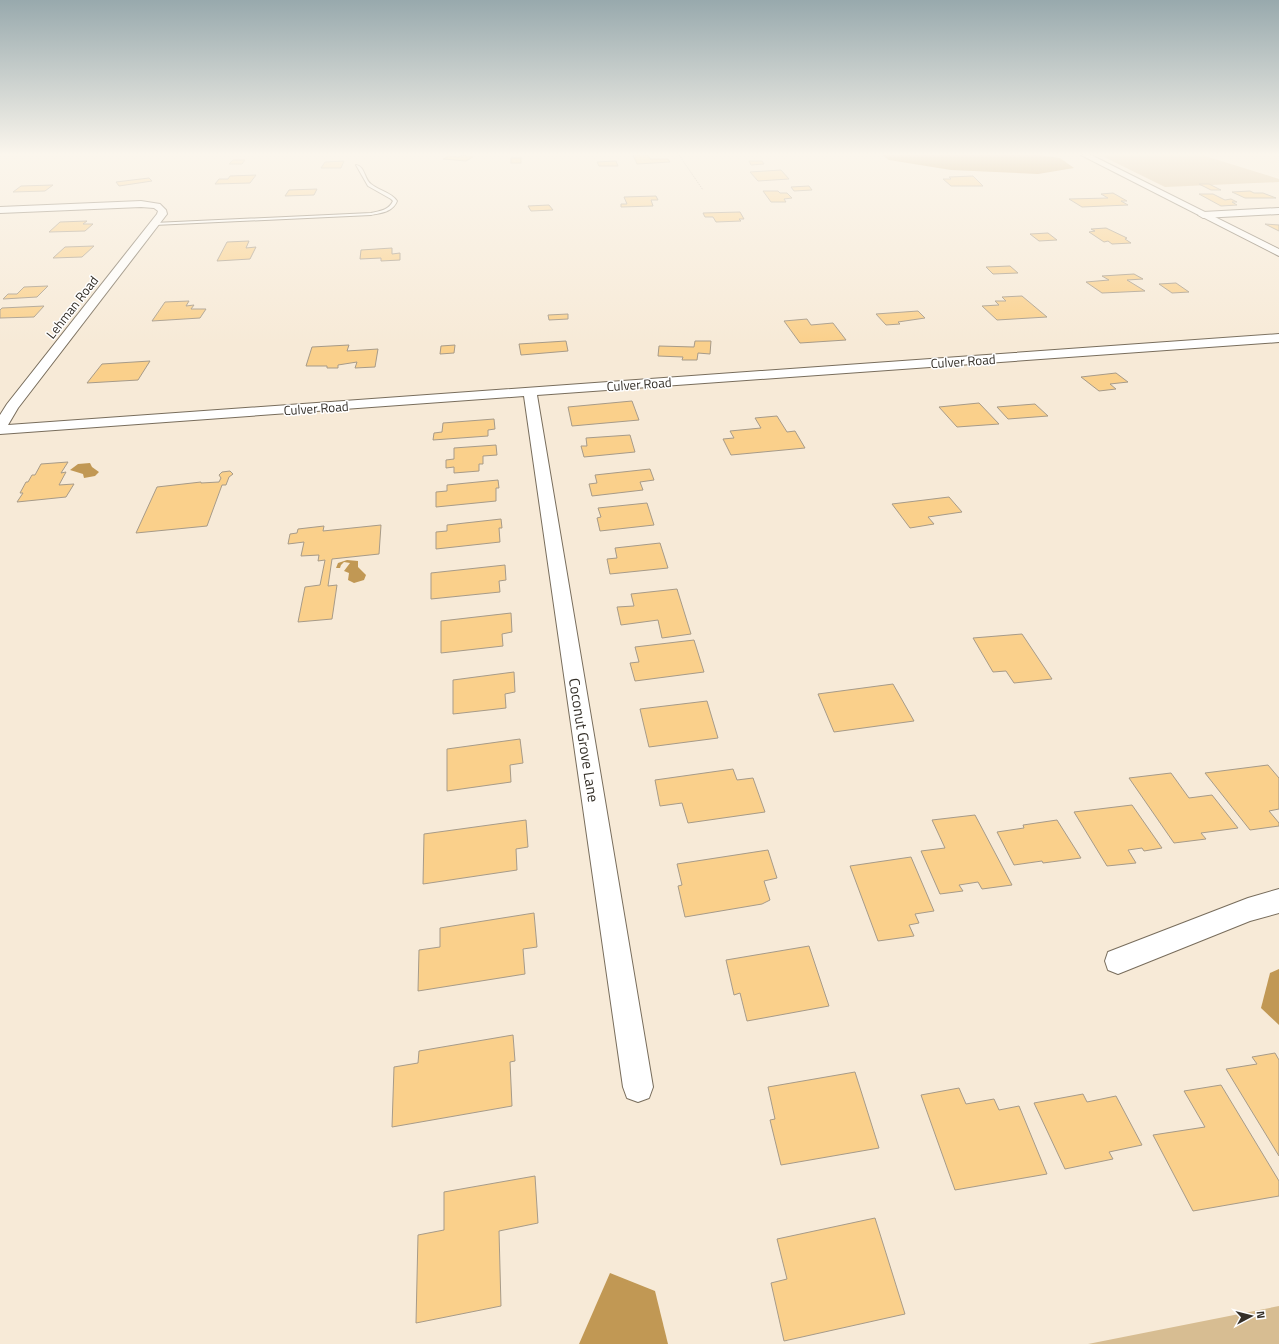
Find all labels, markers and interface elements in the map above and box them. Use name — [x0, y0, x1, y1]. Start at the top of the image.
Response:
street label: Lehman Road — [41, 271, 103, 343]
street label: Culver Road — [930, 349, 996, 373]
street label: Culver Road — [606, 372, 672, 396]
street label: Culver Road — [283, 396, 349, 420]
street label: Coconut Grove Lane — [563, 676, 605, 804]
north arrow — [1231, 1296, 1271, 1336]
text: N — [1253, 1310, 1269, 1320]

